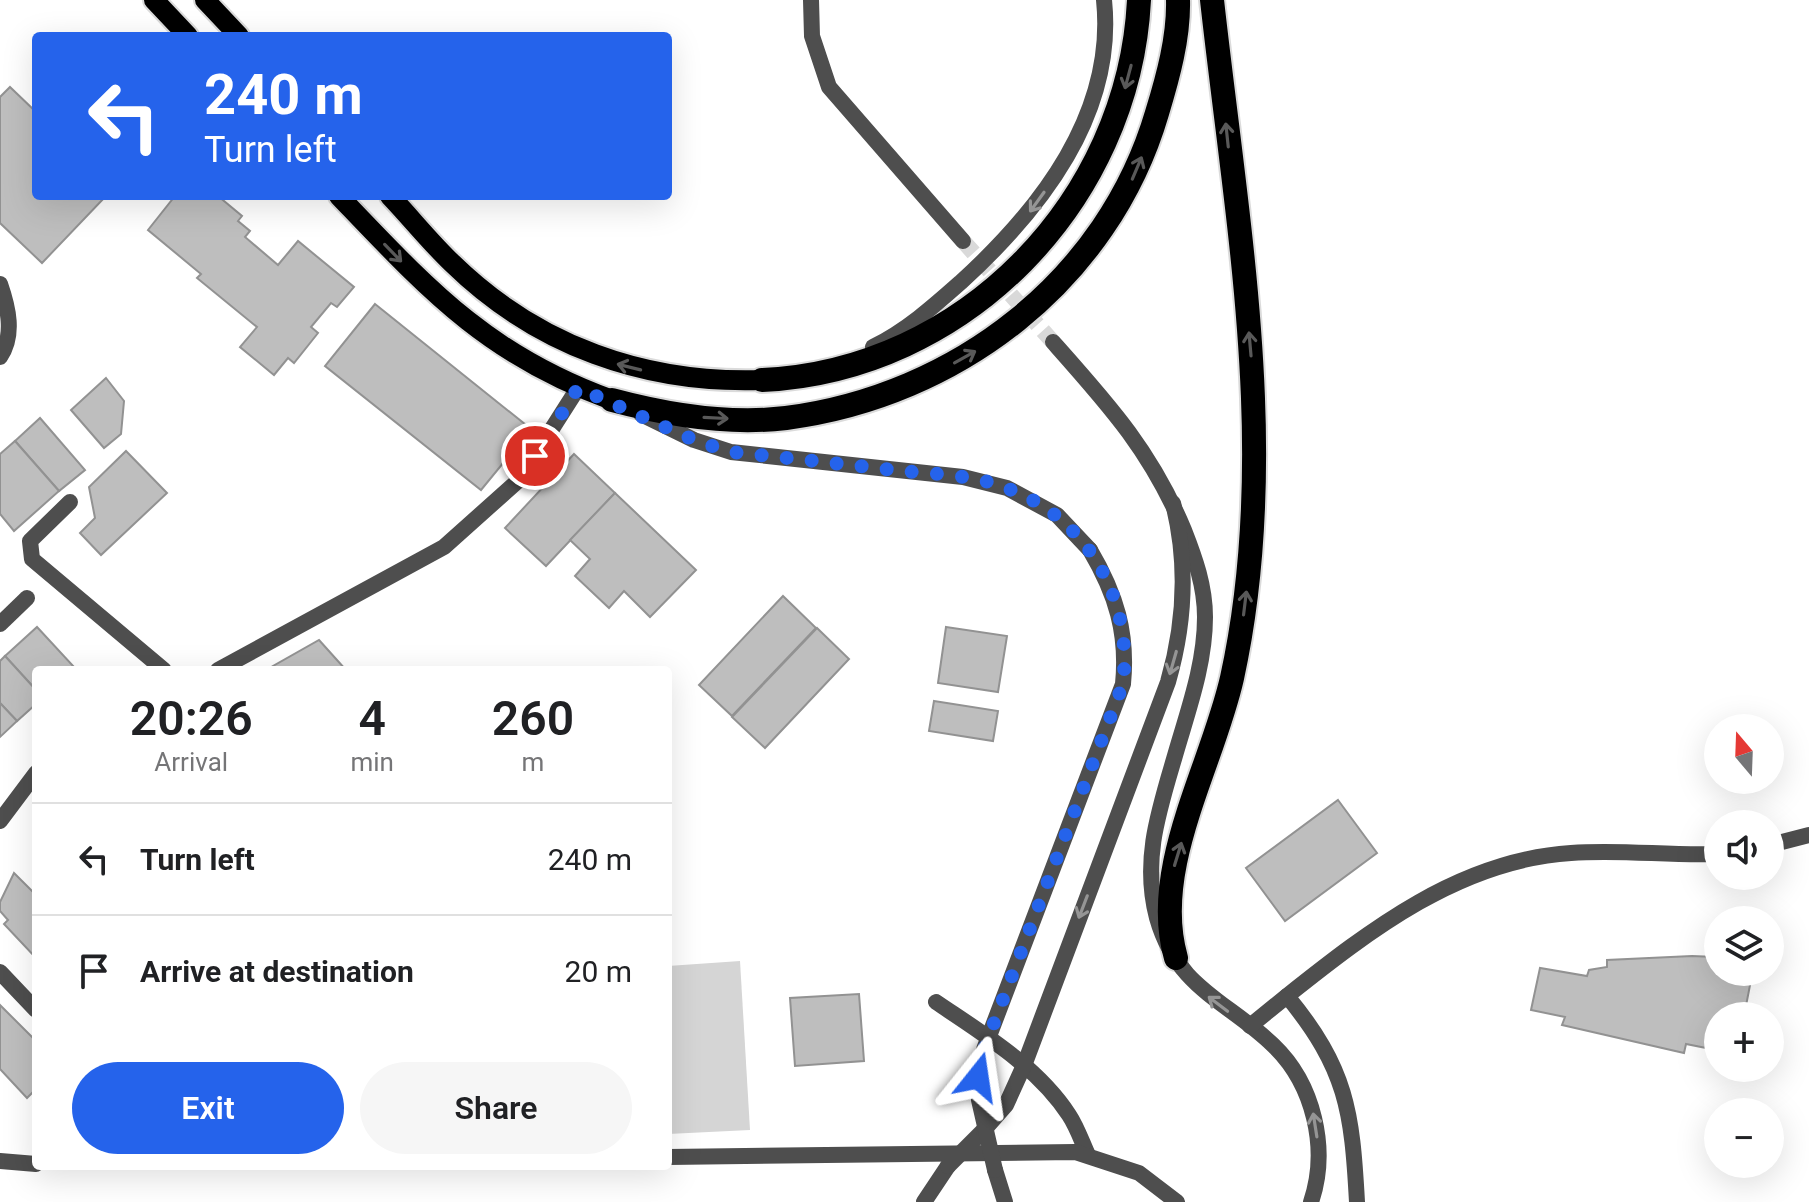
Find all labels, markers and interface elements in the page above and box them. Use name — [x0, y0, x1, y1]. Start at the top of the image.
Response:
text: 240 m — [204, 62, 363, 128]
icon: left — [72, 64, 176, 168]
one-way arrow — [1119, 64, 1134, 89]
one-way arrow — [1220, 122, 1235, 149]
text: Turn left — [204, 129, 337, 171]
one-way arrow — [1131, 156, 1146, 181]
one-way arrow — [1029, 191, 1046, 212]
one-way arrow — [383, 242, 401, 262]
one-way arrow — [1242, 331, 1257, 358]
one-way arrow — [953, 349, 976, 365]
one-way arrow — [617, 358, 642, 373]
one-way arrow — [702, 411, 729, 426]
pin — [501, 422, 569, 490]
icon: arrive — [513, 434, 557, 478]
one-way arrow — [1238, 591, 1253, 617]
one-way arrow — [1165, 650, 1180, 676]
text: 20:26 — [130, 690, 253, 747]
text: 4 — [359, 690, 386, 747]
text: 260 — [492, 690, 574, 747]
north arrow — [1704, 714, 1784, 794]
map controls — [1704, 714, 1784, 1178]
text: Arrival — [154, 747, 228, 777]
text: min — [350, 747, 394, 777]
text: m — [522, 747, 544, 777]
button: sound — [1704, 810, 1784, 890]
icon: left — [72, 837, 116, 881]
text: Turn left — [140, 842, 255, 877]
text: 240 m — [548, 842, 632, 877]
one-way arrow — [1171, 842, 1186, 868]
one-way arrow — [1075, 894, 1089, 919]
button: layers — [1704, 906, 1784, 986]
icon: arrive — [72, 949, 116, 993]
text: Arrive at destination — [140, 954, 414, 989]
text: 20 m — [565, 954, 632, 989]
one-way arrow — [1208, 995, 1229, 1012]
button: + — [1704, 1002, 1784, 1082]
position arrow — [936, 1035, 1020, 1119]
button: Exit — [72, 1062, 344, 1154]
button: Share — [360, 1062, 632, 1154]
button: − — [1704, 1098, 1784, 1178]
one-way arrow — [1307, 1113, 1322, 1138]

